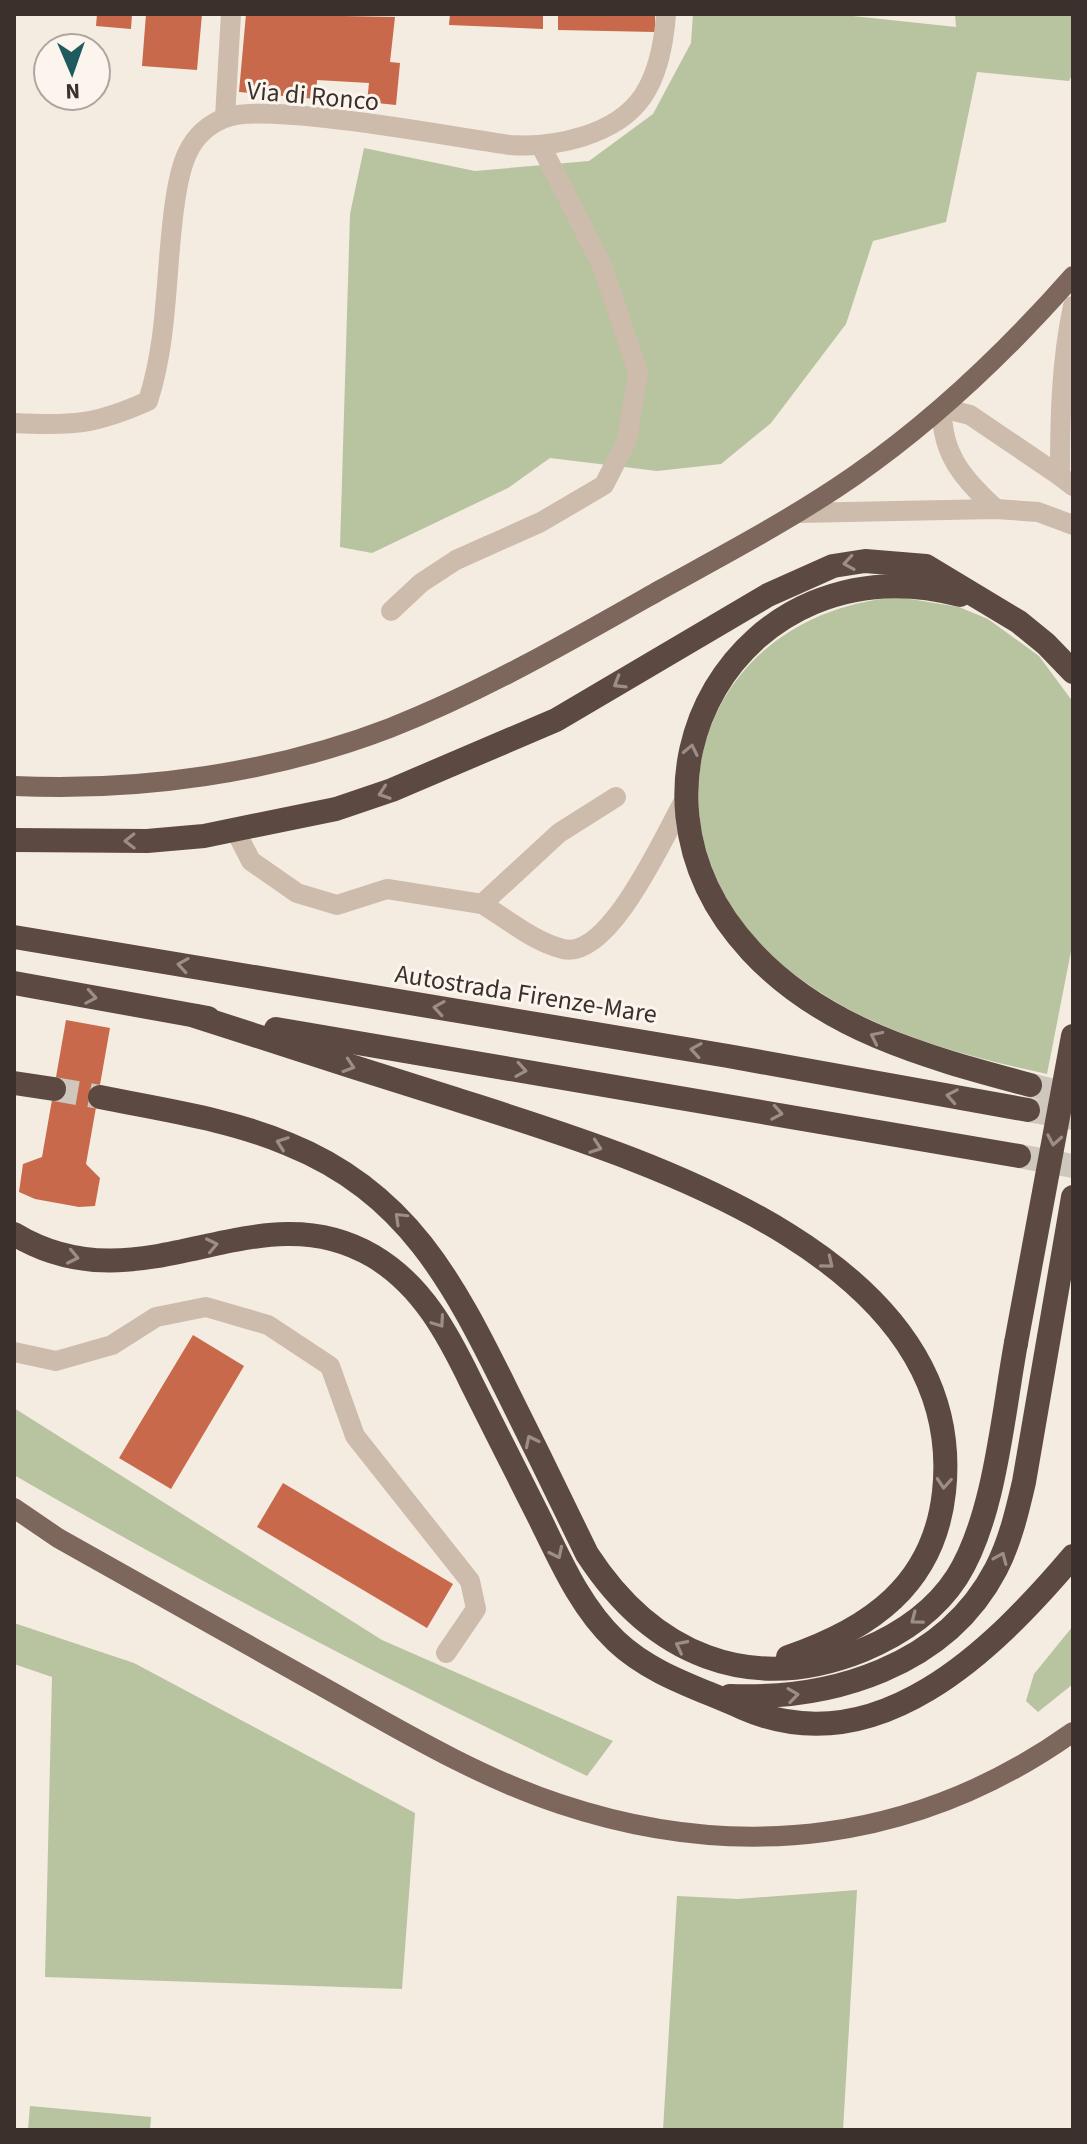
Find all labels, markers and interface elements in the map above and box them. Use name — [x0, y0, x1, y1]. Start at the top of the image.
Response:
north arrow — [32, 32, 112, 112]
street label: Via di Ronco — [245, 72, 381, 120]
text: N — [65, 75, 81, 107]
one-way arrow — [842, 554, 855, 571]
one-way arrow — [613, 673, 628, 689]
one-way arrow — [682, 744, 699, 757]
one-way arrow — [378, 783, 392, 800]
one-way arrow — [123, 833, 136, 850]
street label: Autostrada Firenze-Mare — [392, 955, 660, 1033]
one-way arrow — [176, 957, 190, 974]
one-way arrow — [84, 987, 98, 1004]
one-way arrow — [432, 1000, 446, 1017]
one-way arrow — [869, 1031, 884, 1047]
one-way arrow — [689, 1043, 703, 1060]
one-way arrow — [342, 1056, 356, 1072]
one-way arrow — [514, 1061, 528, 1078]
one-way arrow — [945, 1089, 958, 1106]
one-way arrow — [770, 1103, 784, 1120]
one-way arrow — [1046, 1133, 1063, 1147]
one-way arrow — [276, 1136, 290, 1152]
one-way arrow — [589, 1137, 603, 1153]
one-way arrow — [395, 1212, 409, 1227]
one-way arrow — [205, 1237, 219, 1254]
one-way arrow — [66, 1248, 79, 1265]
one-way arrow — [818, 1253, 833, 1268]
one-way arrow — [429, 1313, 444, 1327]
one-way arrow — [526, 1434, 541, 1449]
one-way arrow — [936, 1477, 953, 1490]
one-way arrow — [547, 1545, 563, 1560]
one-way arrow — [991, 1552, 1007, 1566]
one-way arrow — [910, 1609, 925, 1624]
one-way arrow — [675, 1640, 690, 1656]
one-way arrow — [786, 1687, 800, 1704]

